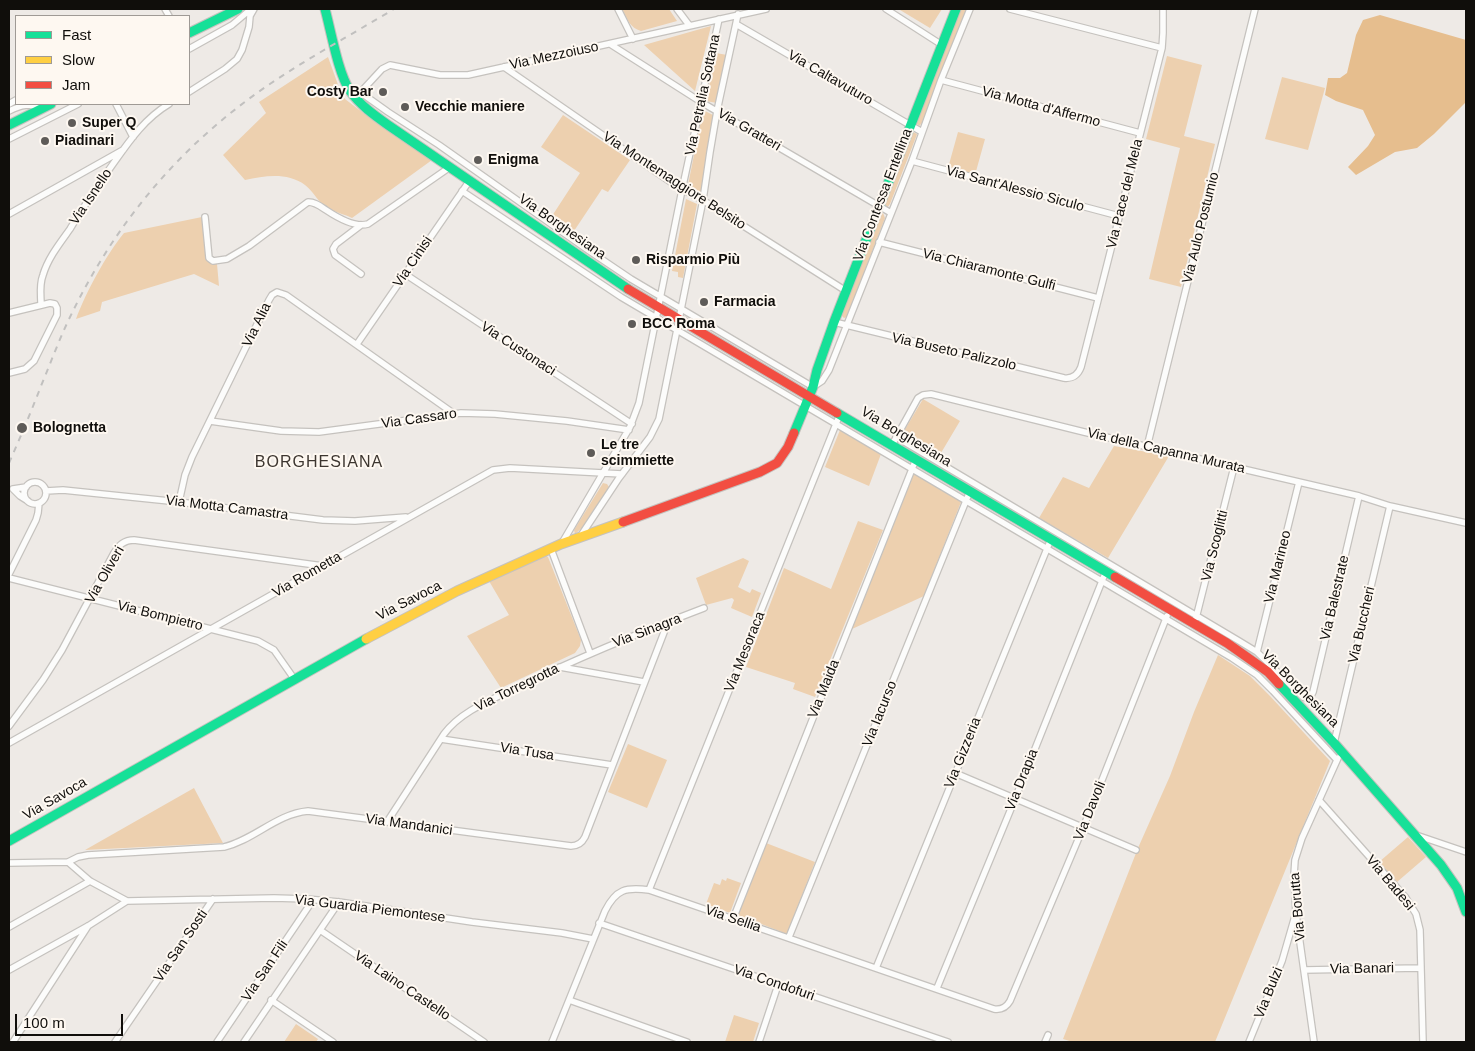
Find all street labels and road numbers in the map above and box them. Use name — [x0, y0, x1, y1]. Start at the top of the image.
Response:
street label: Via Petralia Sottana — [682, 33, 724, 157]
street label: Via Mezzoiuso — [508, 38, 600, 74]
street label: Via Caltavuturo — [784, 47, 876, 109]
street label: Via Motta d'Affermo — [980, 83, 1102, 131]
street label: Via Gratteri — [714, 105, 784, 155]
street label: Via Contessa Entellina — [850, 126, 916, 264]
street label: Via Montemaggiore Belsito — [599, 128, 749, 234]
street label: Via Pace del Mela — [1103, 137, 1147, 251]
street label: Via Sant'Alessio Siculo — [944, 162, 1086, 216]
street label: Via Isnello — [66, 166, 116, 228]
street label: Via Aulo Postumio — [1179, 171, 1223, 285]
street label: Via Borghesiana — [515, 191, 609, 263]
street label: Via Cinisi — [390, 233, 436, 291]
street label: Via Chiaramonte Gulfi — [921, 245, 1057, 295]
street label: Via Alia — [239, 300, 275, 350]
street label: Via Custonaci — [477, 319, 559, 379]
street label: Via Buseto Palizzolo — [890, 329, 1018, 375]
street label: Via Borghesiana — [858, 403, 954, 471]
street label: Via Cassaro — [380, 405, 458, 433]
street label: Via della Capanna Murata — [1085, 425, 1247, 477]
street label: Via Motta Camastra — [165, 492, 289, 524]
street label: Via Scoglitti — [1198, 509, 1232, 583]
street label: Via Marineo — [1261, 529, 1295, 605]
street label: Via Oliveri — [82, 543, 128, 607]
street label: Via Rometta — [270, 549, 344, 601]
street label: Via Balestrate — [1317, 554, 1353, 642]
street label: Via Savoca — [374, 577, 444, 625]
street label: Via Buccheri — [1345, 585, 1379, 665]
street label: Via Bompietro — [115, 597, 205, 635]
street label: Via Mesoraca — [721, 609, 769, 695]
street label: Via Sinagra — [610, 610, 684, 652]
street label: Via Borghesiana — [1258, 647, 1342, 731]
street label: Via Maida — [805, 657, 843, 721]
street label: Via Torregrotta — [472, 660, 562, 716]
street label: Via Iacurso — [859, 679, 901, 749]
street label: Via Gizzeria — [941, 715, 985, 791]
street label: Via Tusa — [499, 739, 555, 765]
street label: Via Drapia — [1002, 747, 1042, 813]
street label: Via Savoca — [20, 774, 90, 824]
street label: Via Davoli — [1070, 779, 1110, 843]
street label: Via Mandanici — [364, 811, 454, 839]
street label: Via Badesi — [1362, 852, 1418, 914]
street label: Via Borutta — [1287, 872, 1309, 942]
street label: Via Guardia Piemontese — [294, 891, 446, 927]
street label: Via Sellia — [703, 902, 763, 936]
street label: Via San Sosti — [151, 907, 211, 985]
street label: Via San Fili — [238, 937, 292, 1005]
street label: Via Laino Castello — [351, 948, 453, 1024]
street label: Via Banari — [1330, 960, 1394, 978]
street label: Via Condofuri — [731, 961, 817, 1005]
street label: Via Bulzi — [1251, 965, 1287, 1021]

